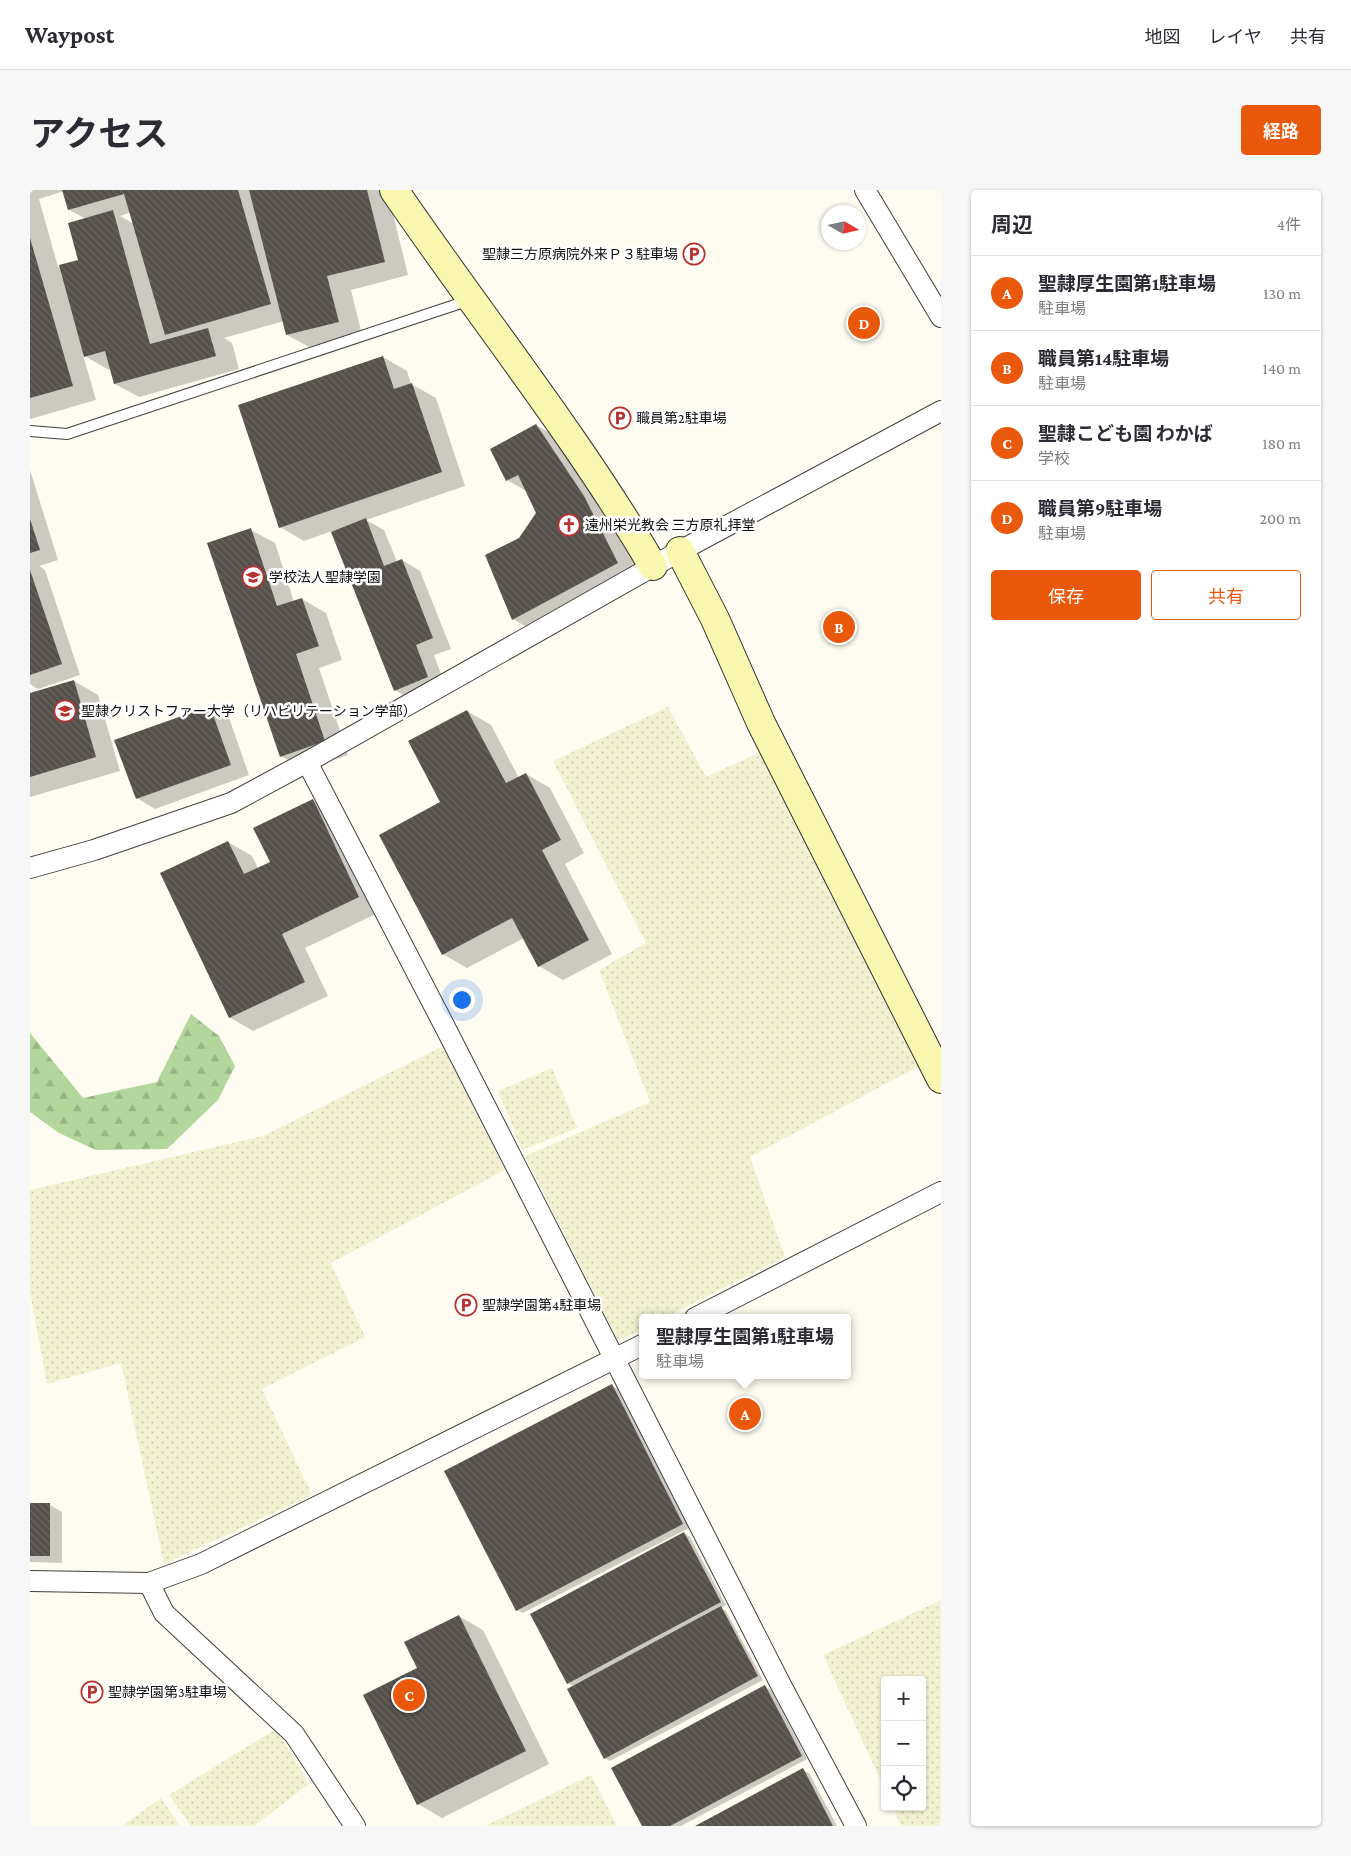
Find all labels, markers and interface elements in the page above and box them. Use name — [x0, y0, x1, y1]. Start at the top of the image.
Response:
text: Waypost — [25, 21, 114, 48]
text: 地図 — [1145, 27, 1181, 47]
text: レイヤ — [1209, 27, 1262, 47]
text: 共有 — [1290, 27, 1326, 47]
button: 経路 — [1241, 105, 1321, 155]
text: アクセス — [30, 115, 168, 154]
north arrow — [821, 205, 866, 250]
text: 周辺 — [991, 213, 1033, 237]
text: 4件 — [1277, 216, 1301, 233]
parking icon: 聖隷三方原病院外来Ｐ３駐車場 — [682, 242, 706, 266]
place label: 聖隷三方原病院外来Ｐ３駐車場 — [482, 246, 678, 262]
text: 聖隷厚生園第1駐車場 — [1038, 273, 1216, 294]
text: A — [1002, 285, 1012, 302]
text: 130 m — [1263, 285, 1301, 302]
text: 駐車場 — [1038, 300, 1086, 317]
pin: D — [848, 304, 880, 342]
text: 職員第14駐車場 — [1038, 348, 1169, 369]
text: B — [1002, 360, 1012, 377]
text: 140 m — [1263, 360, 1301, 377]
text: 駐車場 — [1038, 375, 1086, 392]
parking icon: 職員第2駐車場 — [608, 406, 632, 430]
place label: 職員第2駐車場 — [636, 410, 727, 426]
text: 聖隷こども園 わかば — [1038, 423, 1213, 444]
text: C — [1002, 435, 1012, 452]
text: 180 m — [1262, 435, 1301, 452]
text: 学校 — [1038, 450, 1070, 467]
text: 職員第9駐車場 — [1038, 498, 1162, 519]
text: D — [1001, 510, 1013, 527]
text: 200 m — [1259, 510, 1301, 527]
church icon: 遠州栄光教会 三方原礼拝堂 — [557, 513, 581, 537]
place label: 遠州栄光教会 三方原礼拝堂 — [585, 517, 756, 533]
text: 駐車場 — [1038, 525, 1086, 542]
school or university icon: 学校法人聖隷学園 — [241, 565, 265, 589]
place label: 学校法人聖隷学園 — [269, 569, 381, 585]
button: 保存 — [991, 570, 1141, 620]
button: 共有 — [1151, 570, 1301, 620]
pin: B — [823, 608, 855, 646]
school or university icon: 聖隷クリストファー大学（リハビリテーション学部） — [53, 699, 77, 723]
place label: 聖隷クリストファー大学（リハビリテーション学部） — [81, 703, 417, 719]
your location — [449, 987, 475, 1013]
parking icon: 聖隷学園第4駐車場 — [454, 1293, 478, 1317]
place label: 聖隷学園第4駐車場 — [482, 1297, 601, 1313]
popup — [639, 1314, 851, 1379]
text: 聖隷厚生園第1駐車場 — [656, 1326, 834, 1347]
text: 駐車場 — [656, 1353, 704, 1370]
pin: A — [729, 1395, 761, 1433]
pin: C — [393, 1676, 425, 1714]
map controls — [881, 1676, 926, 1811]
button: + — [881, 1676, 926, 1721]
parking icon: 聖隷学園第3駐車場 — [80, 1680, 104, 1704]
place label: 聖隷学園第3駐車場 — [108, 1684, 227, 1700]
button: − — [881, 1721, 926, 1766]
button: locate — [881, 1766, 926, 1811]

